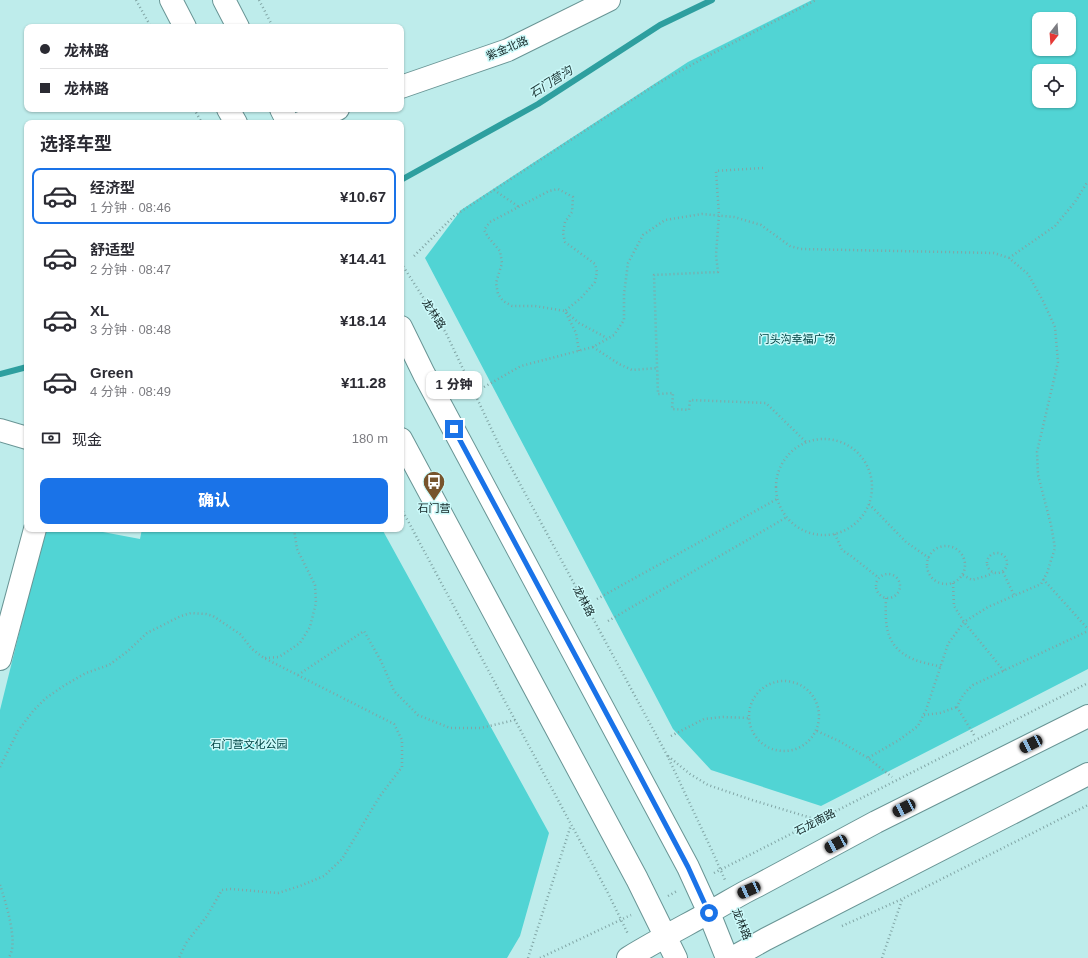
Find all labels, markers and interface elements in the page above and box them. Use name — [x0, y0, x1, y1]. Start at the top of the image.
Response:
north arrow — [1032, 12, 1076, 56]
map controls — [1032, 12, 1076, 108]
street label: 紫金北路 — [484, 34, 530, 62]
text: 龙林路 — [64, 42, 109, 59]
water label: 石门营沟 — [527, 62, 577, 101]
button: locate — [1032, 64, 1076, 108]
text: 龙林路 — [64, 80, 109, 97]
text: 选择车型 — [40, 134, 112, 154]
icon: car — [42, 178, 78, 214]
text: 经济型 — [90, 179, 135, 196]
text: ¥10.67 — [340, 188, 386, 205]
text: 1 分钟 · 08:46 — [90, 200, 171, 215]
icon: car — [42, 240, 78, 276]
text: 舒适型 — [90, 241, 135, 258]
text: ¥14.41 — [340, 250, 386, 267]
text: 2 分钟 · 08:47 — [90, 262, 171, 277]
street label: 龙林路 — [420, 297, 448, 331]
icon: car — [42, 302, 78, 338]
text: XL — [90, 302, 109, 319]
text: ¥18.14 — [340, 312, 386, 329]
text: 3 分钟 · 08:48 — [90, 322, 171, 337]
park label: 门头沟幸福广场 — [759, 333, 836, 345]
icon: car — [42, 364, 78, 400]
text: Green — [90, 364, 133, 381]
callout: 1 分钟 — [426, 371, 482, 399]
text: ¥11.28 — [341, 374, 386, 391]
text: 1 分钟 — [436, 377, 472, 392]
text: 4 分钟 · 08:49 — [90, 384, 171, 399]
route end — [445, 420, 463, 438]
icon: cash — [40, 427, 62, 449]
text: 现金 — [72, 431, 102, 448]
text: 180 m — [352, 431, 388, 446]
bus stop icon: 石门营 — [421, 469, 447, 502]
button: 确认 — [40, 478, 388, 524]
place label: 石门营 — [418, 502, 451, 514]
street label: 龙林路 — [571, 584, 597, 618]
car — [1018, 733, 1044, 755]
park label: 石门营文化公园 — [211, 738, 288, 750]
car — [891, 797, 917, 819]
street label: 石龙南路 — [793, 807, 837, 837]
car — [823, 833, 849, 855]
car — [736, 880, 762, 900]
route start — [700, 904, 718, 922]
street label: 龙林路 — [730, 906, 754, 942]

